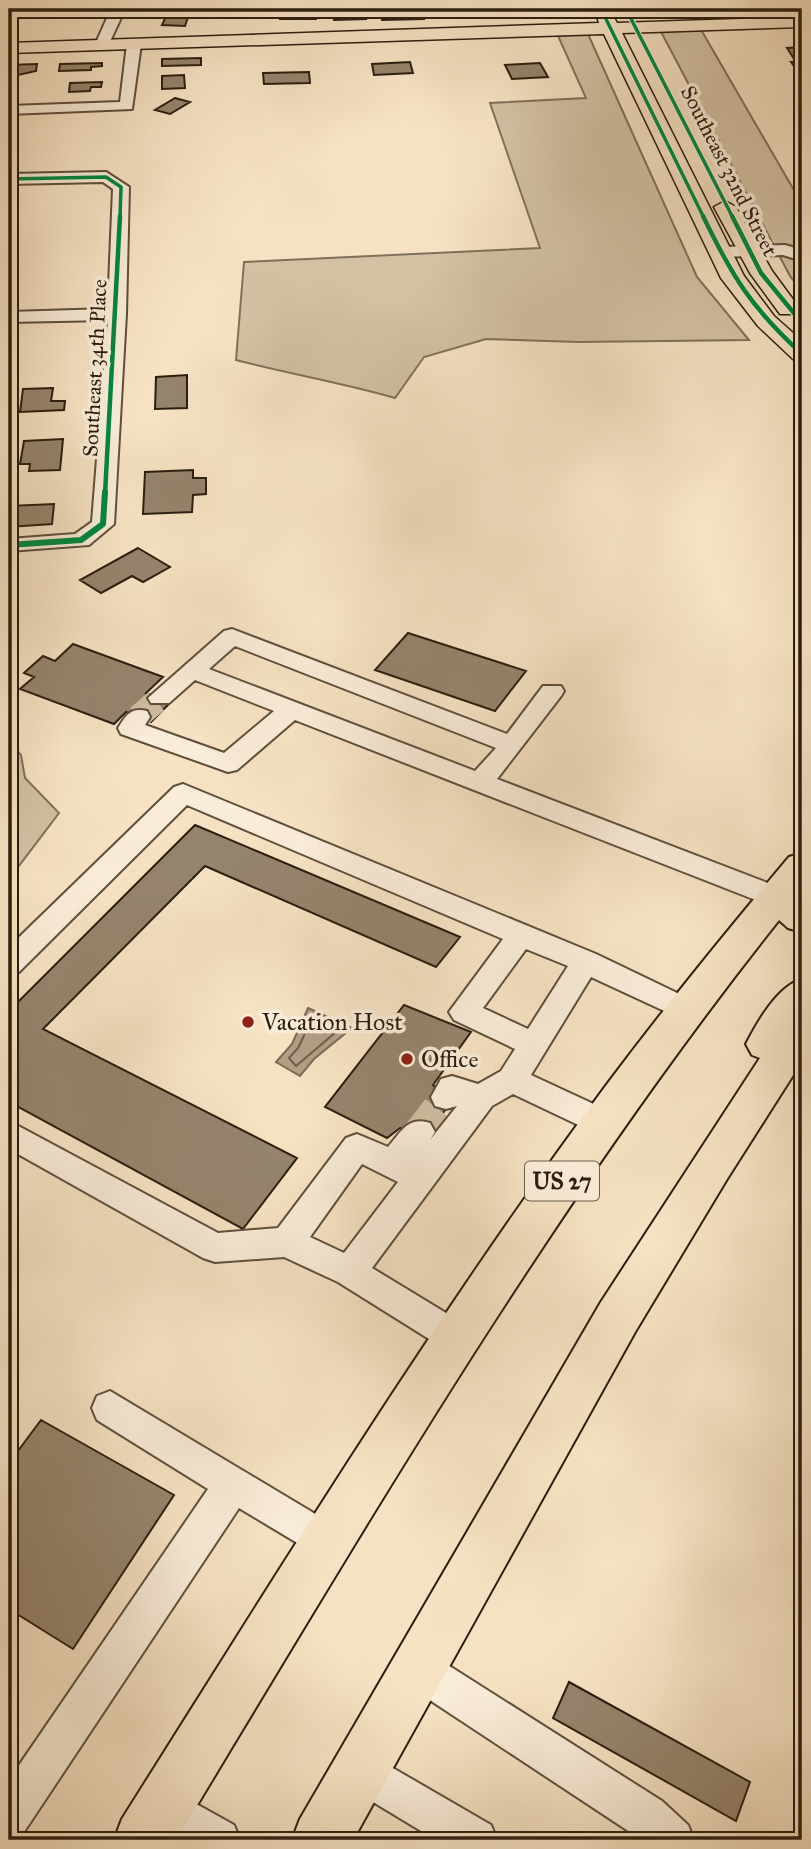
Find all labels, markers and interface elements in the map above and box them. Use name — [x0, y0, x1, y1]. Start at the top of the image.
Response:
street label: Southeast 32nd Street — [675, 82, 783, 261]
street label: Southeast 34th Place — [77, 278, 113, 458]
place label: Vacation Host — [261, 1007, 403, 1037]
marker: Vacation Host — [240, 1014, 256, 1030]
place label: Office — [421, 1044, 478, 1074]
marker: Office — [399, 1051, 415, 1067]
road number: US 27 — [525, 1162, 599, 1200]

